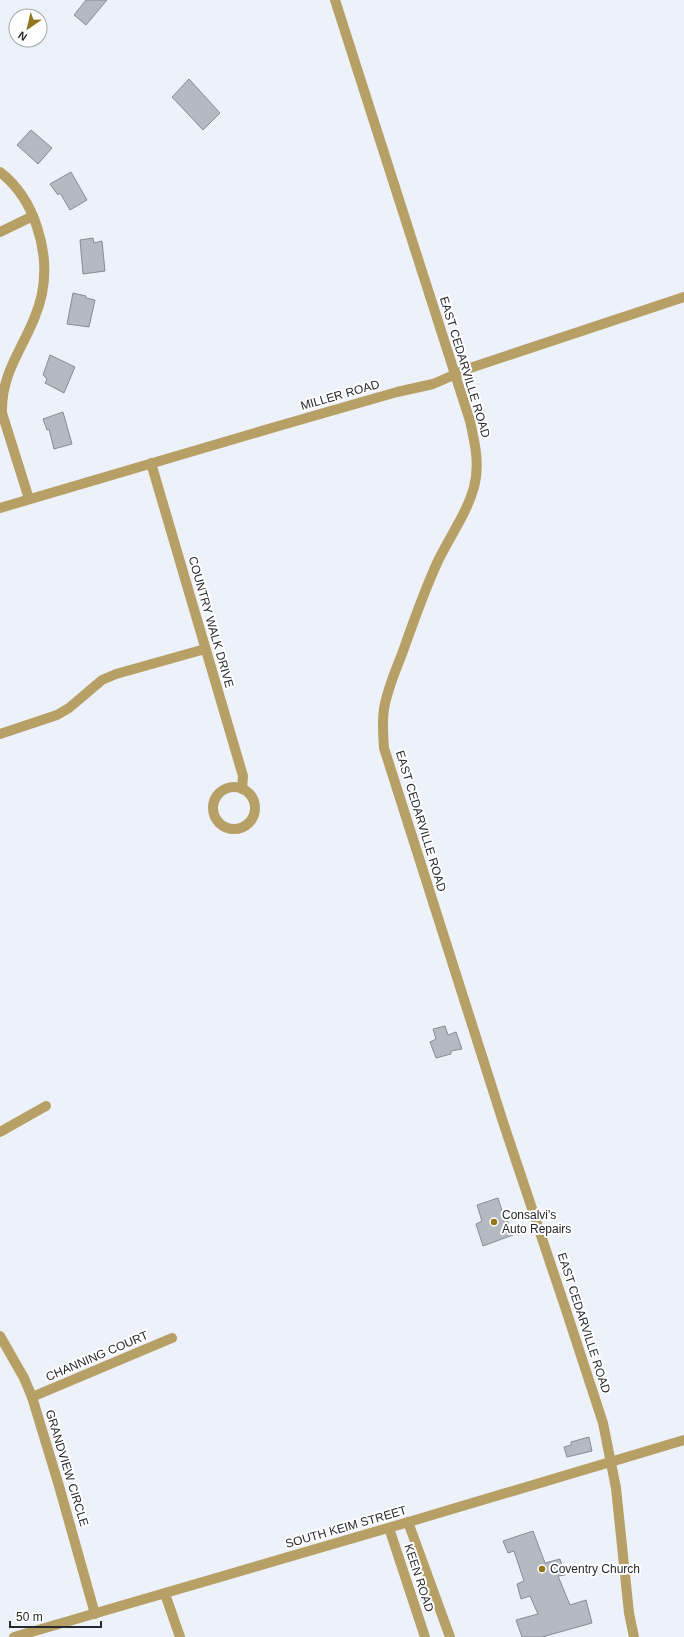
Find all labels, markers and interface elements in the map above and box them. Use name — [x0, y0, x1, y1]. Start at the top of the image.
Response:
north arrow — [8, 8, 48, 48]
text: N — [16, 29, 29, 43]
street label: EAST CEDARVILLE ROAD — [437, 295, 493, 440]
street label: MILLER ROAD — [299, 377, 381, 413]
street label: COUNTRY WALK DRIVE — [186, 555, 236, 689]
street label: EAST CEDARVILLE ROAD — [393, 749, 449, 894]
place label: Consalvi's Auto Repairs — [502, 1208, 571, 1236]
marker: Consalvi's Auto Repairs — [489, 1217, 499, 1227]
street label: EAST CEDARVILLE ROAD — [555, 1251, 613, 1395]
street label: CHANNING COURT — [44, 1328, 151, 1384]
street label: GRANDVIEW CIRCLE — [43, 1408, 91, 1528]
street label: SOUTH KEIM STREET — [284, 1503, 409, 1551]
street label: KEEN ROAD — [401, 1542, 437, 1614]
place label: Coventry Church — [550, 1562, 640, 1576]
marker: Coventry Church — [537, 1564, 547, 1574]
scale bar — [10, 1603, 101, 1629]
text: 50 m — [16, 1610, 43, 1624]

